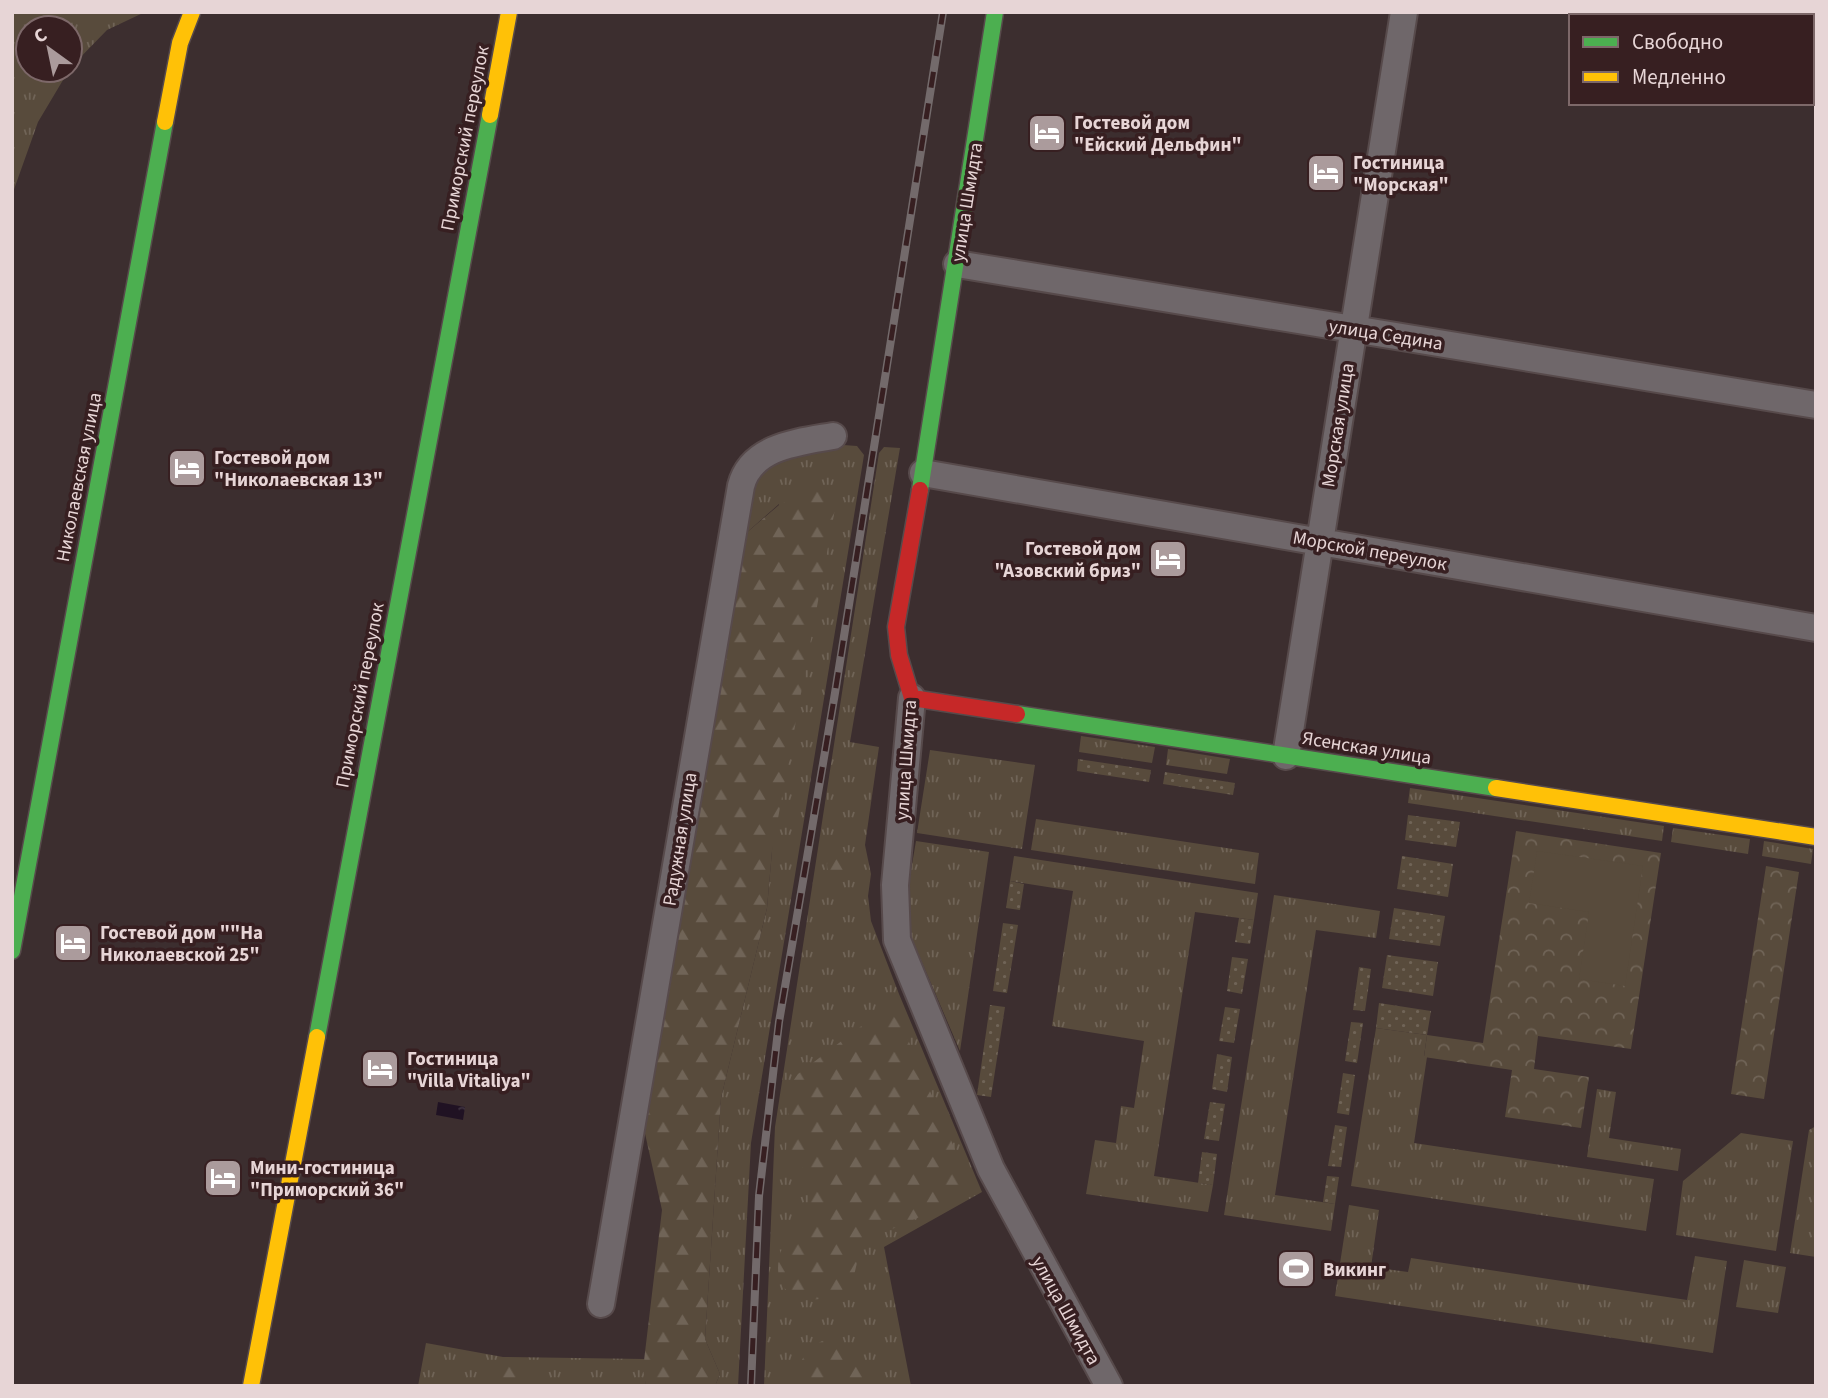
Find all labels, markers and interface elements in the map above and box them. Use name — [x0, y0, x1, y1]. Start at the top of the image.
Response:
north arrow — [14, 14, 84, 84]
legend — [1569, 14, 1814, 105]
text: С — [29, 22, 53, 50]
text: Свободно — [1632, 27, 1723, 57]
street label: Приморский переулок — [434, 43, 497, 233]
text: Медленно — [1632, 62, 1726, 92]
place label: Гостевой дом "Ейский Дельфин" — [1074, 110, 1242, 159]
hotel icon: Гостевой дом "Ейский Дельфин" — [1026, 112, 1068, 154]
street label: улица Шмидта — [945, 140, 990, 264]
place label: Гостиница "Морская" — [1353, 150, 1449, 199]
hotel icon: Гостиница "Морская" — [1305, 152, 1347, 194]
street label: улица Седина — [1327, 313, 1445, 358]
street label: Морская улица — [1315, 361, 1362, 489]
street label: Николаевская улица — [50, 390, 109, 564]
place label: Гостевой дом "Николаевская 13" — [214, 445, 383, 494]
hotel icon: Гостевой дом "Николаевская 13" — [166, 447, 208, 489]
street label: Морской переулок — [1291, 525, 1449, 578]
place label: Гостевой дом "Азовский бриз" — [994, 536, 1141, 585]
hotel icon: Гостевой дом "Азовский бриз" — [1147, 538, 1189, 580]
street label: Приморский переулок — [329, 600, 392, 790]
street label: улица Шмидта — [889, 699, 924, 821]
street label: Ясенская улица — [1300, 725, 1433, 772]
street label: Радужная улица — [657, 770, 704, 908]
place label: Гостевой дом ""На Николаевской 25" — [100, 920, 263, 969]
hotel icon: Гостевой дом ""На Николаевской 25" — [52, 922, 94, 964]
place label: Гостиница "Villa Vitaliya" — [407, 1046, 531, 1095]
hotel icon: Гостиница "Villa Vitaliya" — [359, 1048, 401, 1090]
place label: Мини-гостиница "Приморский 36" — [250, 1155, 404, 1204]
hotel icon: Мини-гостиница "Приморский 36" — [202, 1157, 244, 1199]
sports icon: Викинг — [1275, 1248, 1317, 1290]
street label: улица Шмидта — [1025, 1251, 1107, 1370]
place label: Викинг — [1323, 1257, 1386, 1284]

